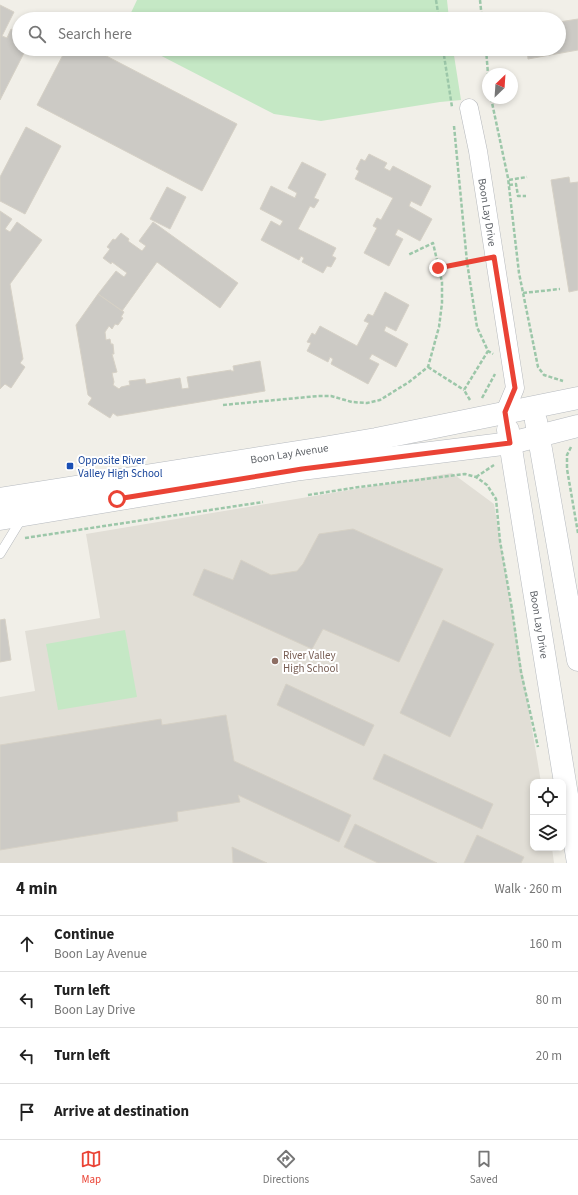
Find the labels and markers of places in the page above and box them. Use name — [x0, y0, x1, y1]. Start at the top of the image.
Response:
place label: Opposite River Valley High School — [78, 453, 163, 481]
marker: Opposite River Valley High School — [65, 461, 75, 471]
place label: River Valley High School — [283, 648, 338, 676]
marker: River Valley High School — [270, 656, 280, 666]

